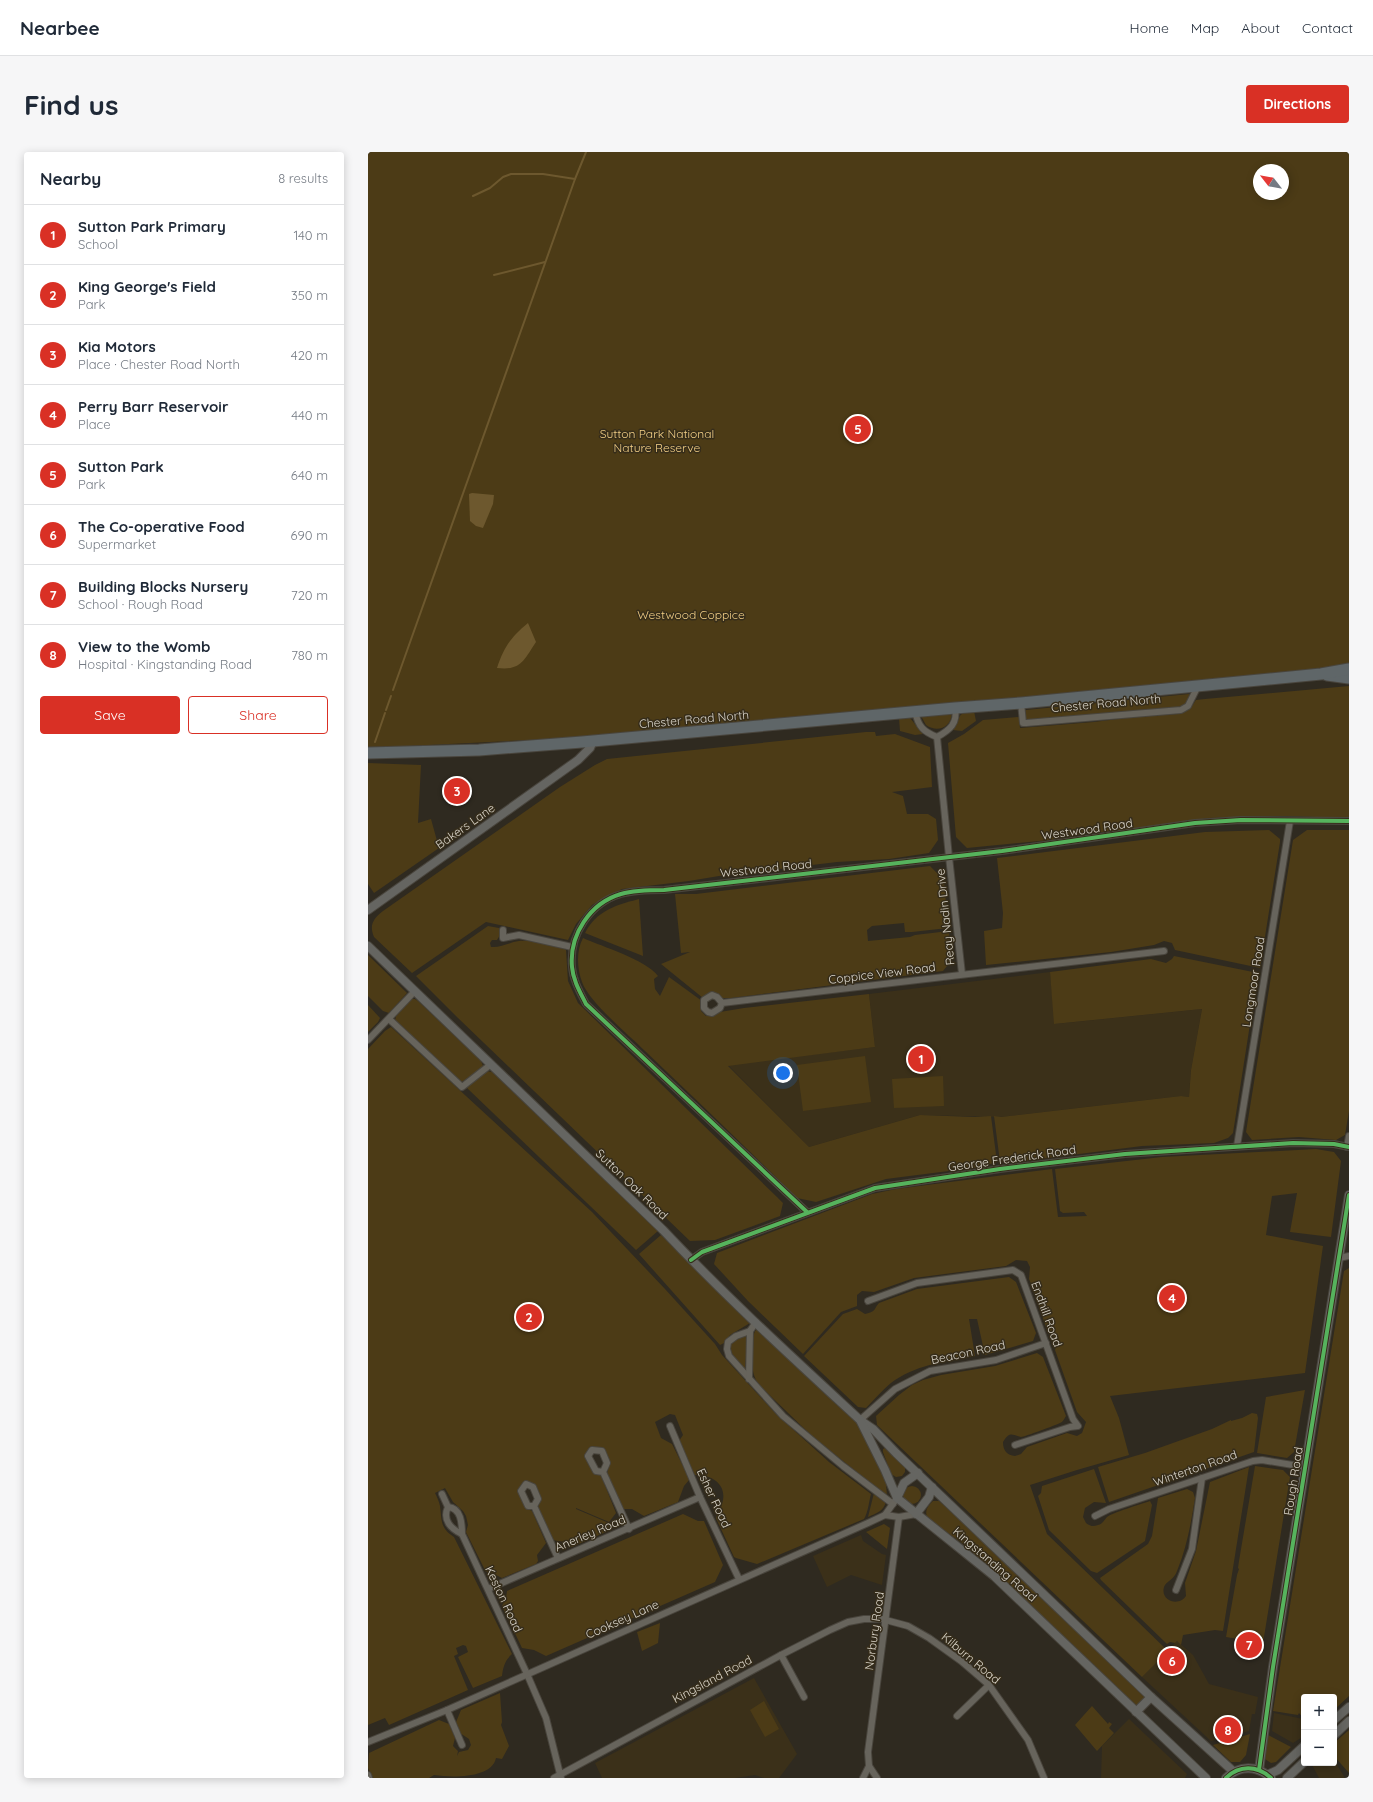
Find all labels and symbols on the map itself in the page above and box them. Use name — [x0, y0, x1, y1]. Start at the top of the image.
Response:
north arrow — [1253, 164, 1289, 200]
pin: 5 — [845, 414, 871, 444]
park label: Sutton Park National Nature Reserve — [600, 426, 714, 455]
park label: Westwood Coppice — [637, 607, 745, 622]
street label: Chester Road North — [1050, 691, 1162, 715]
street label: Chester Road North — [638, 707, 750, 731]
pin: 3 — [444, 776, 470, 806]
street label: Bakers Lane — [432, 800, 498, 852]
street label: Westwood Road — [1040, 815, 1134, 843]
street label: Westwood Road — [719, 856, 813, 880]
street label: Reay Nadin Drive — [932, 868, 958, 966]
street label: Longmoor Road — [1238, 936, 1268, 1028]
street label: Coppice View Road — [828, 959, 936, 987]
pin: 1 — [908, 1044, 934, 1074]
your location — [773, 1063, 793, 1083]
street label: George Frederick Road — [947, 1142, 1077, 1174]
street label: Sutton Oak Road — [593, 1146, 671, 1222]
street label: Endhill Road — [1028, 1279, 1066, 1349]
pin: 4 — [1159, 1283, 1185, 1313]
pin: 2 — [516, 1302, 542, 1332]
street label: Beacon Road — [930, 1337, 1006, 1367]
street label: Rough Road — [1280, 1446, 1306, 1516]
street label: Winterton Road — [1151, 1447, 1239, 1489]
street label: Esher Road — [694, 1466, 734, 1530]
street label: Anerley Road — [552, 1511, 628, 1555]
street label: Kingstanding Road — [950, 1524, 1040, 1604]
street label: Keston Road — [482, 1563, 526, 1635]
street label: Norbury Road — [861, 1591, 887, 1671]
street label: Cooksey Lane — [583, 1596, 661, 1642]
street label: Kilburn Road — [939, 1629, 1003, 1687]
pin: 7 — [1236, 1630, 1262, 1660]
pin: 6 — [1159, 1646, 1185, 1676]
street label: Kingsland Road — [670, 1652, 754, 1706]
pin: 8 — [1215, 1715, 1241, 1745]

